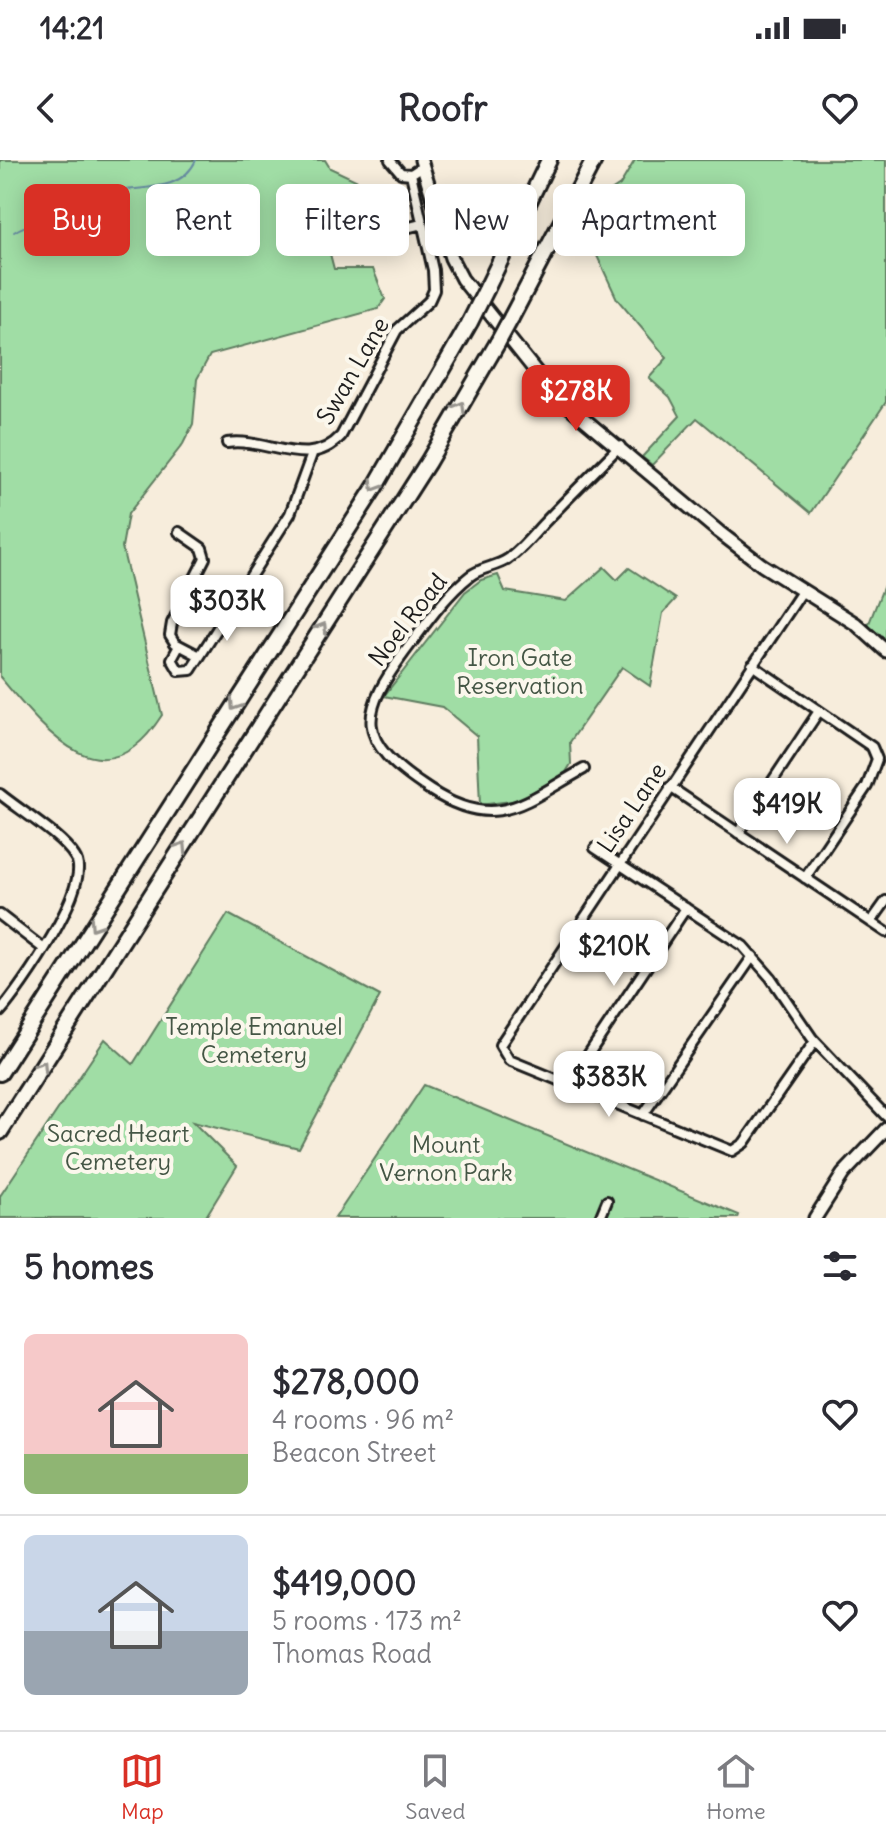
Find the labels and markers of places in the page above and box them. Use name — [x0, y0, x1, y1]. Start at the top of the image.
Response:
pin: $278K — [520, 365, 632, 433]
pin: $303K — [171, 575, 283, 643]
pin: $419K — [731, 778, 843, 846]
pin: $210K — [558, 920, 670, 988]
pin: $383K — [553, 1051, 665, 1119]

